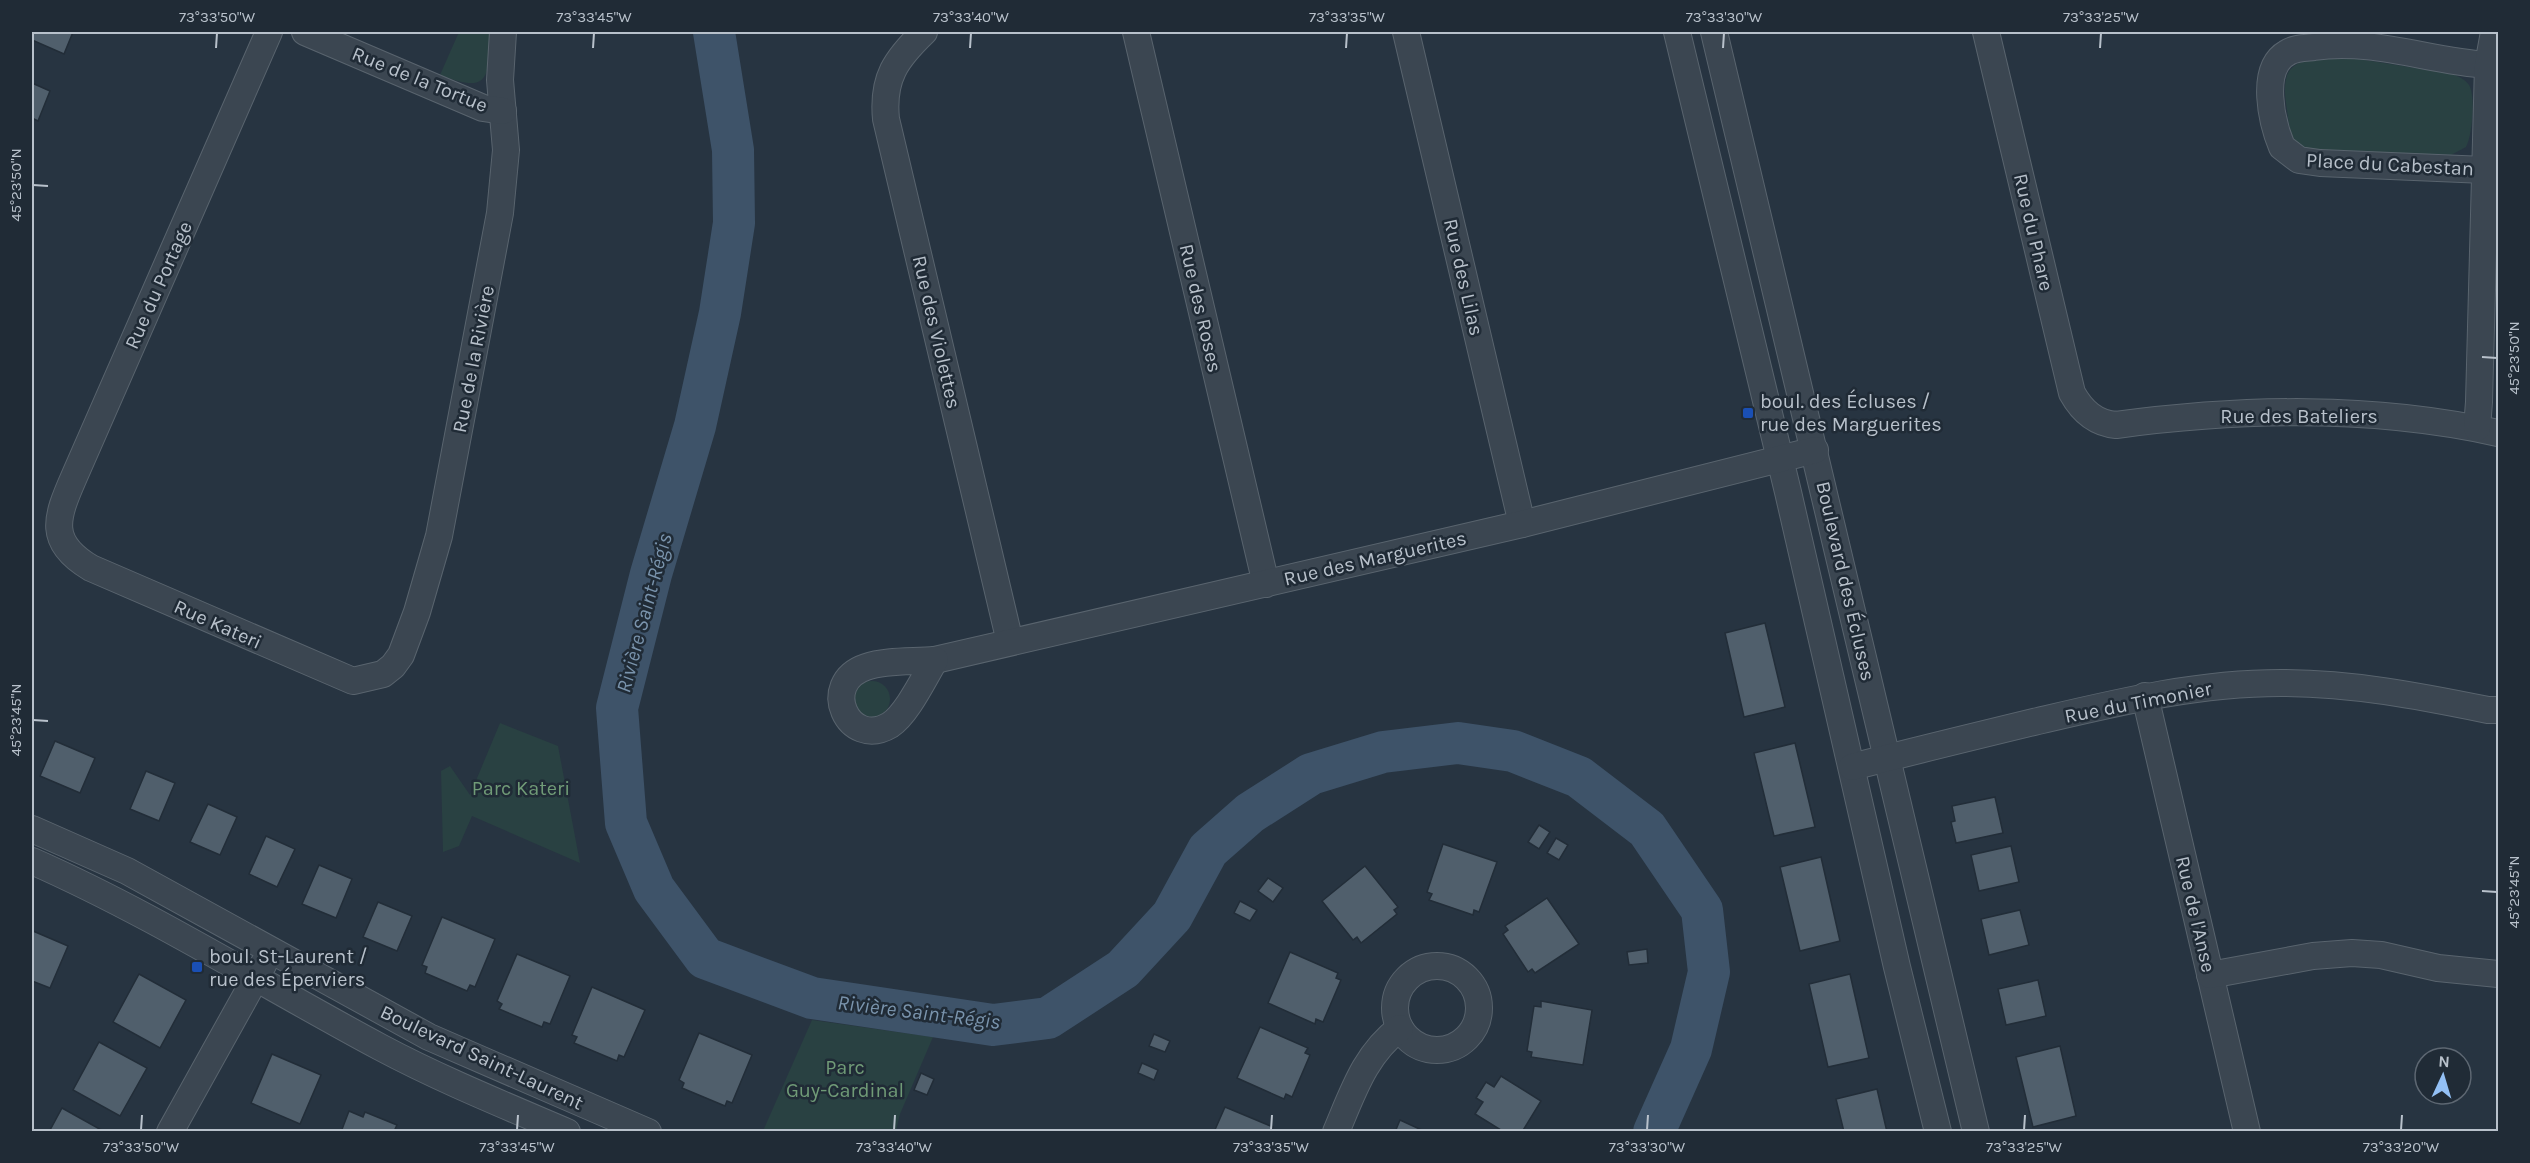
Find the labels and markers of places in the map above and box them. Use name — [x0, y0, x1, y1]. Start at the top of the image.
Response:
place label: boul. des Écluses / rue des Marguerites — [1760, 389, 1942, 436]
marker: boul. des Écluses / rue des Marguerites — [1741, 406, 1755, 420]
place label: boul. St-Laurent / rue des Éperviers — [209, 945, 367, 991]
marker: boul. St-Laurent / rue des Éperviers — [190, 960, 204, 974]

